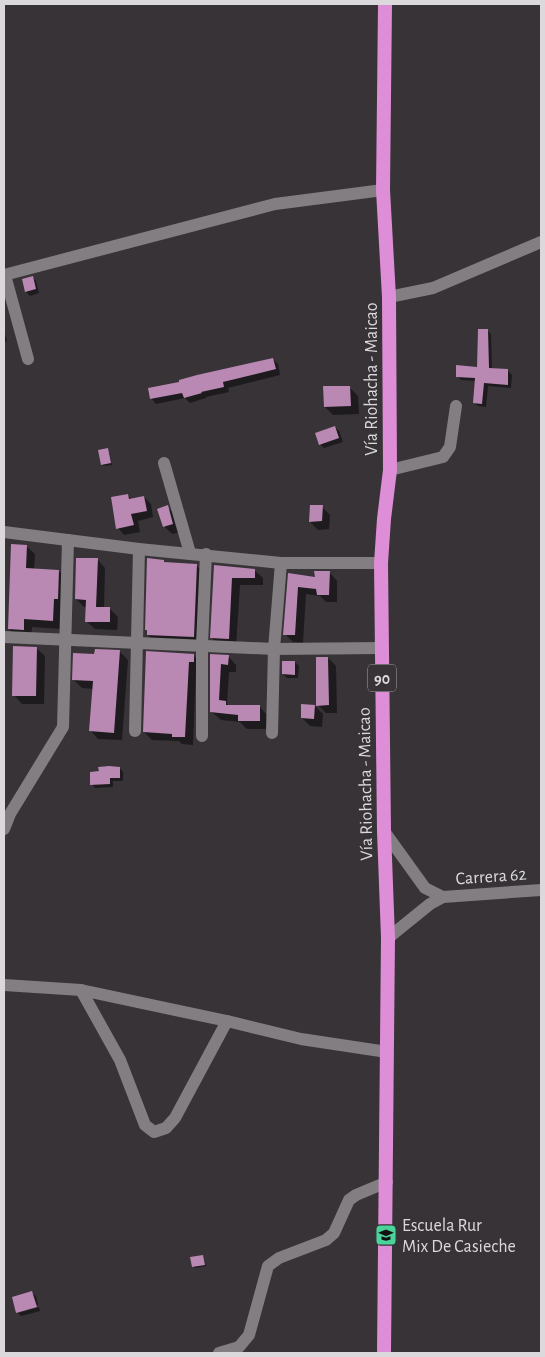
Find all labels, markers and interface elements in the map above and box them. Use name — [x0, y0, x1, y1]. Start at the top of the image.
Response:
street label: Vía Riohacha - Maicao — [363, 302, 381, 456]
road number: 90 — [368, 664, 396, 691]
street label: Vía Riohacha - Maicao — [356, 707, 376, 861]
street label: Carrera 62 — [455, 866, 527, 888]
place label: Escuela Rur Mix De Casieche — [402, 1217, 516, 1256]
school or university icon: Escuela Rur Mix De Casieche — [374, 1223, 398, 1247]

